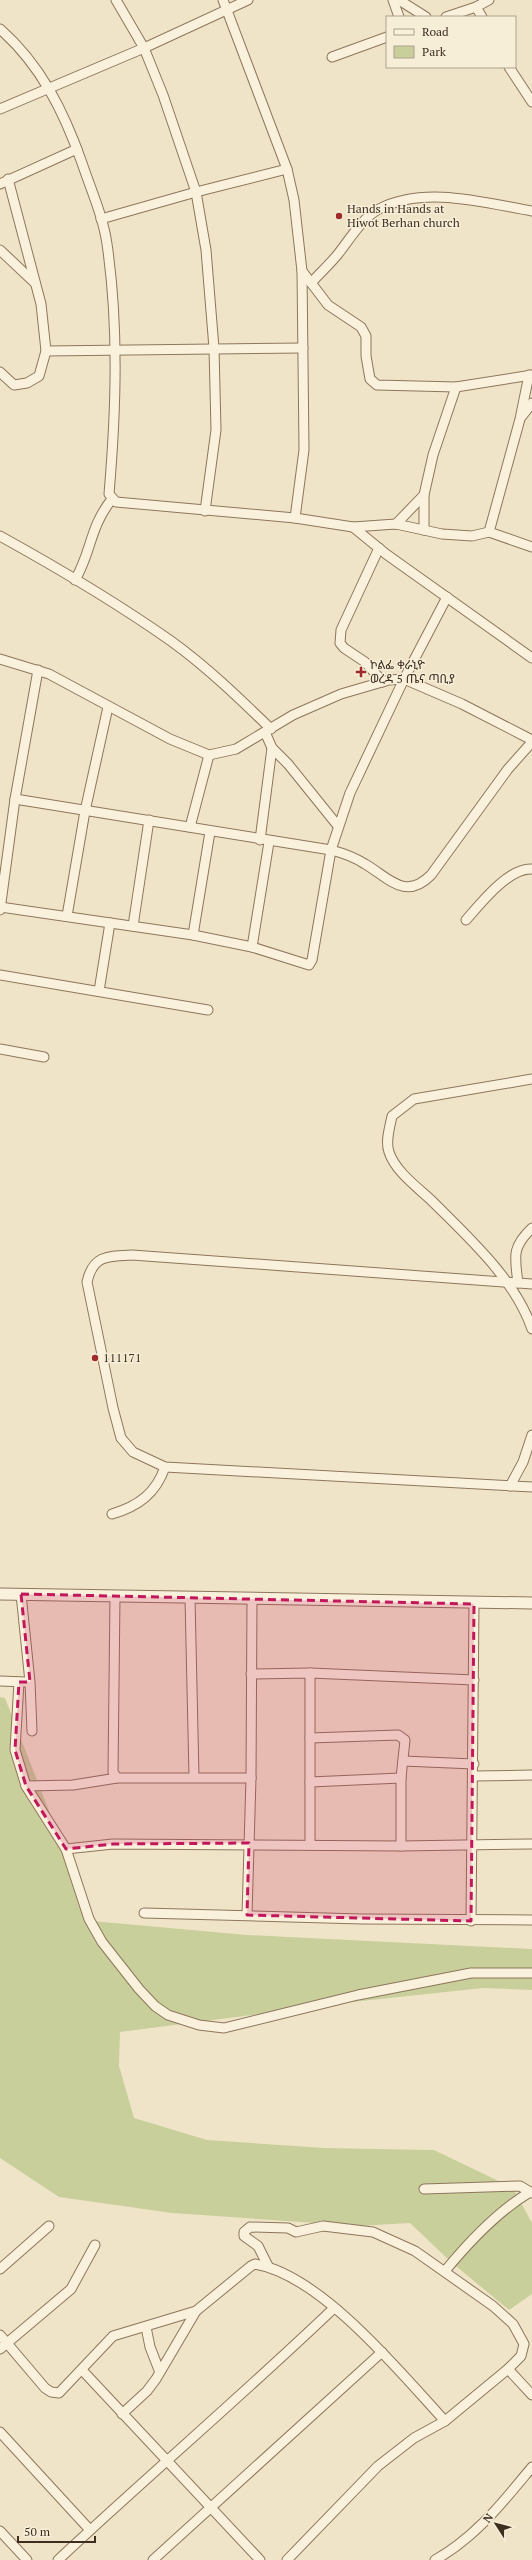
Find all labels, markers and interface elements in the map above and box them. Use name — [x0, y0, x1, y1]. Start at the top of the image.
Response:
legend — [386, 16, 516, 68]
text: Road — [422, 24, 449, 39]
text: Park — [422, 44, 447, 59]
place label: Hands in Hands at Hiwot Berhan church — [347, 201, 460, 230]
marker: Hands in Hands at Hiwot Berhan church — [334, 211, 344, 221]
place label: ኮልፌ ቀራኒዮ ወረዳ 5 ጤና ጣቢያ — [370, 657, 455, 686]
marker: ኮልፌ ቀራኒዮ ወረዳ 5 ጤና ጣቢያ — [355, 666, 367, 678]
place label: 111171 — [103, 1350, 141, 1365]
marker: 111171 — [90, 1353, 100, 1363]
north arrow — [476, 2504, 516, 2544]
text: N — [480, 2510, 496, 2526]
scale bar — [18, 2518, 95, 2544]
text: 50 m — [24, 2524, 51, 2539]

